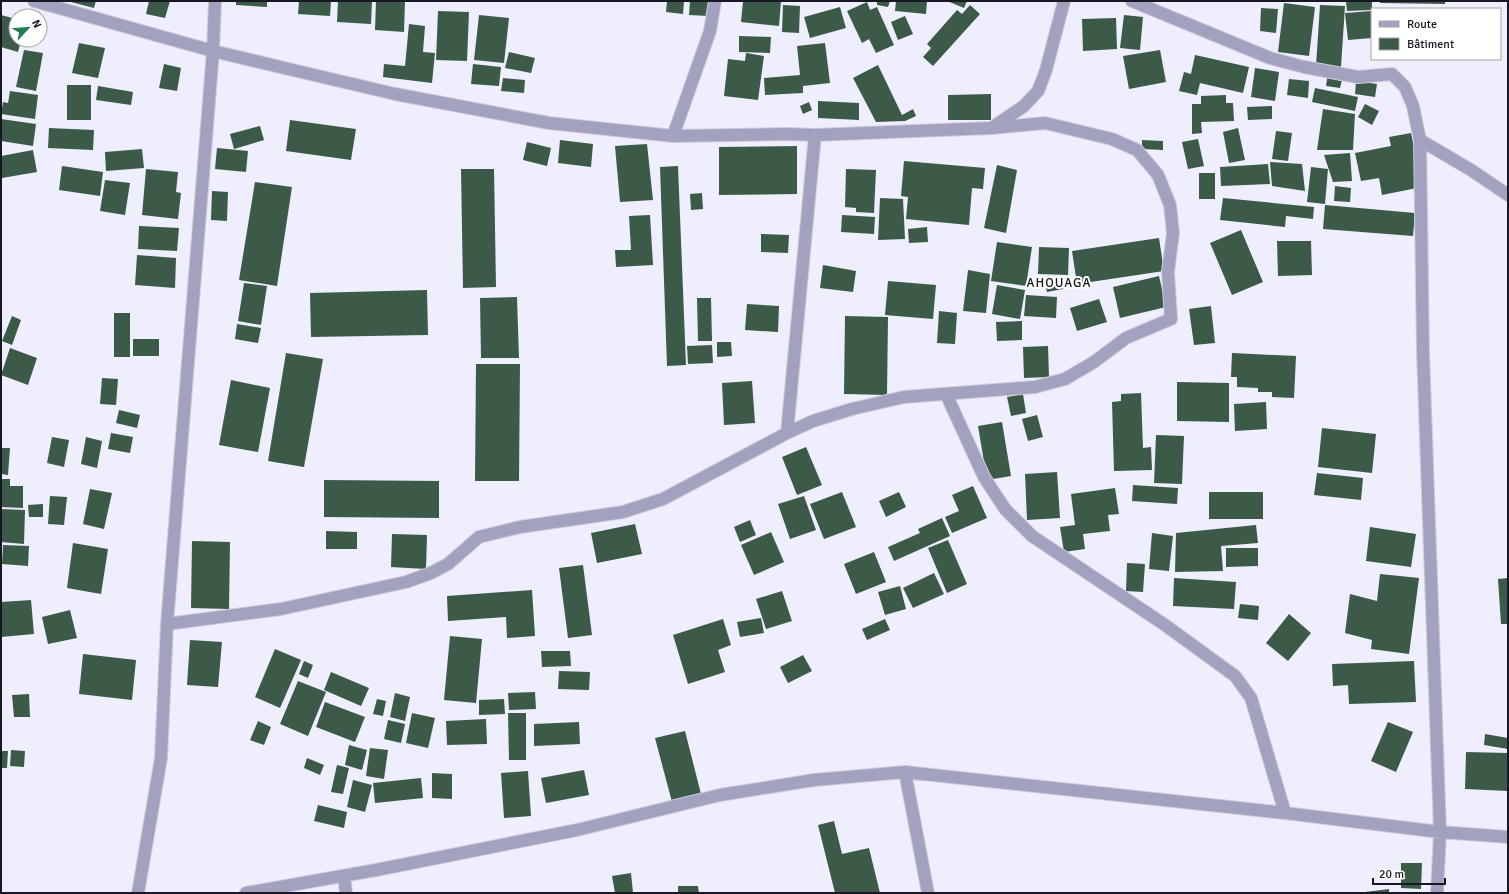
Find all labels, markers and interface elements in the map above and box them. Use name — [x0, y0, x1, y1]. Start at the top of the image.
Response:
north arrow — [8, 8, 48, 48]
legend — [1371, 8, 1501, 60]
text: Route — [1407, 17, 1437, 32]
text: N — [29, 18, 44, 30]
text: Bâtiment — [1407, 37, 1454, 52]
district label: AHOUAGA — [1027, 275, 1091, 291]
scale bar — [1373, 860, 1445, 886]
text: 20 m — [1379, 867, 1404, 882]

